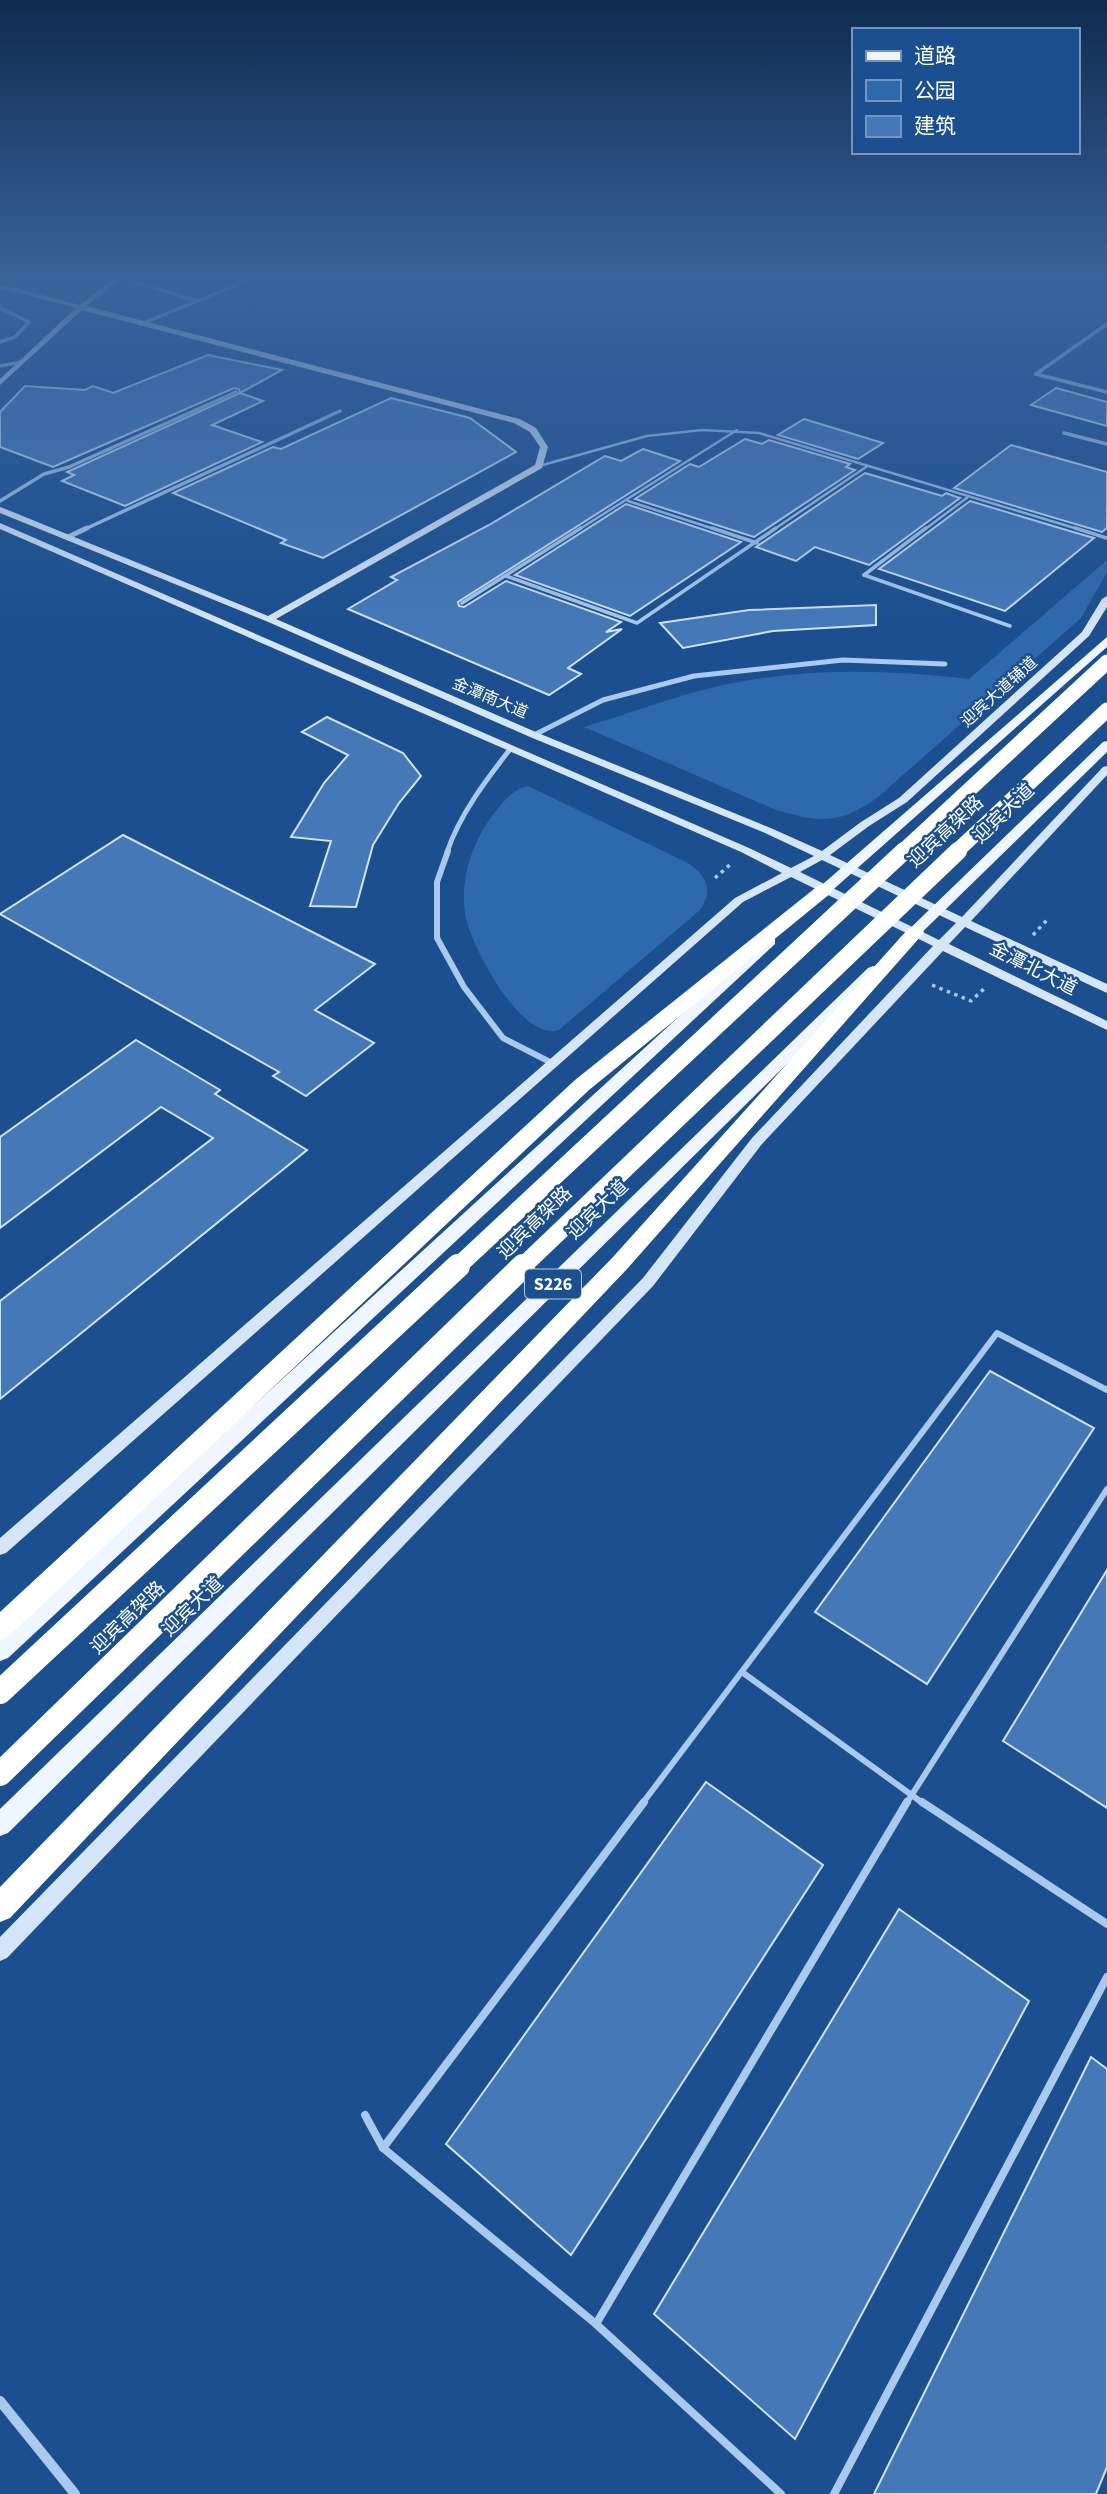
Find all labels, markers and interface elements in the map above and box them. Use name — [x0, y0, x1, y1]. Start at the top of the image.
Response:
legend — [852, 28, 1079, 154]
text: 道路 — [914, 41, 956, 71]
text: 公园 — [914, 76, 956, 106]
text: 建筑 — [914, 111, 956, 141]
street label: 迎宾大道辅道 — [956, 652, 1042, 732]
street label: 金潭南大道 — [449, 672, 531, 724]
street label: 迎宾大道 — [967, 778, 1041, 850]
street label: 迎宾高架路 — [902, 790, 990, 874]
street label: 金潭北大道 — [985, 935, 1081, 1003]
street label: 迎宾大道 — [561, 1174, 635, 1246]
street label: 迎宾高架路 — [491, 1180, 579, 1266]
road number: S226 — [525, 1269, 581, 1298]
street label: 迎宾大道 — [156, 1571, 230, 1643]
street label: 迎宾高架路 — [84, 1575, 172, 1661]

